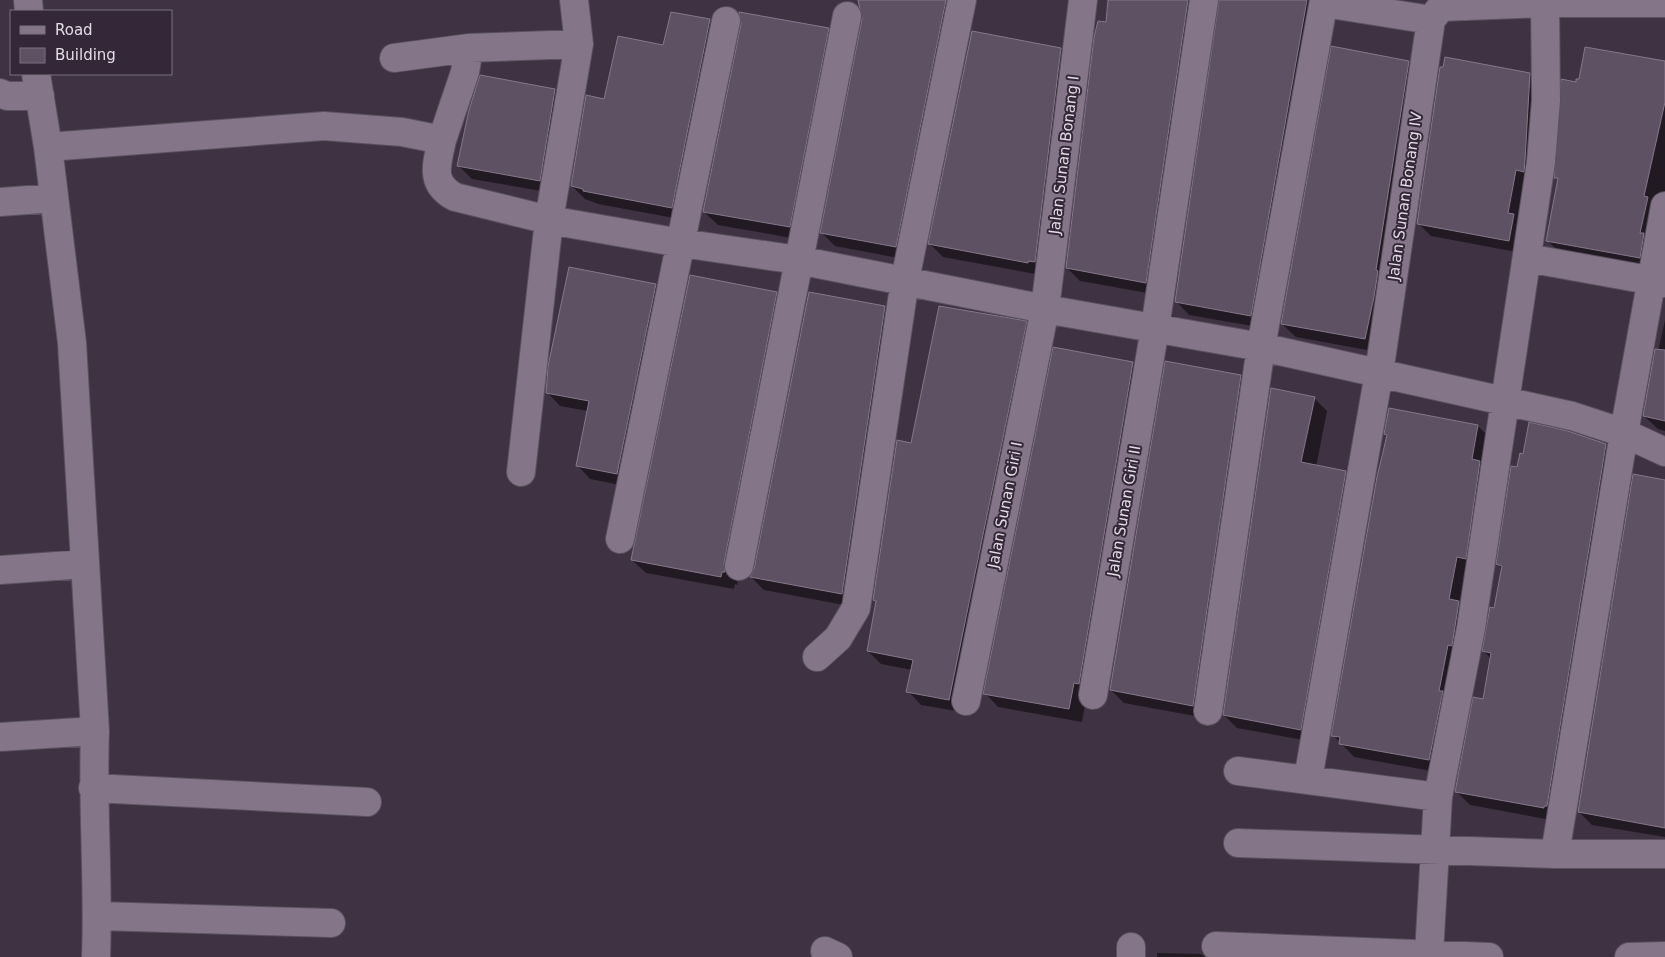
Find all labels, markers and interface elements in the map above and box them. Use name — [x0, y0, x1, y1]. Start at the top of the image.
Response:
legend — [10, 10, 172, 75]
text: Road — [55, 21, 93, 39]
text: Building — [55, 46, 116, 64]
street label: Jalan Sunan Bonang I — [1045, 75, 1083, 236]
street label: Jalan Sunan Bonang IV — [1384, 110, 1426, 282]
street label: Jalan Sunan Giri I — [984, 440, 1026, 571]
street label: Jalan Sunan Giri II — [1103, 444, 1144, 579]

